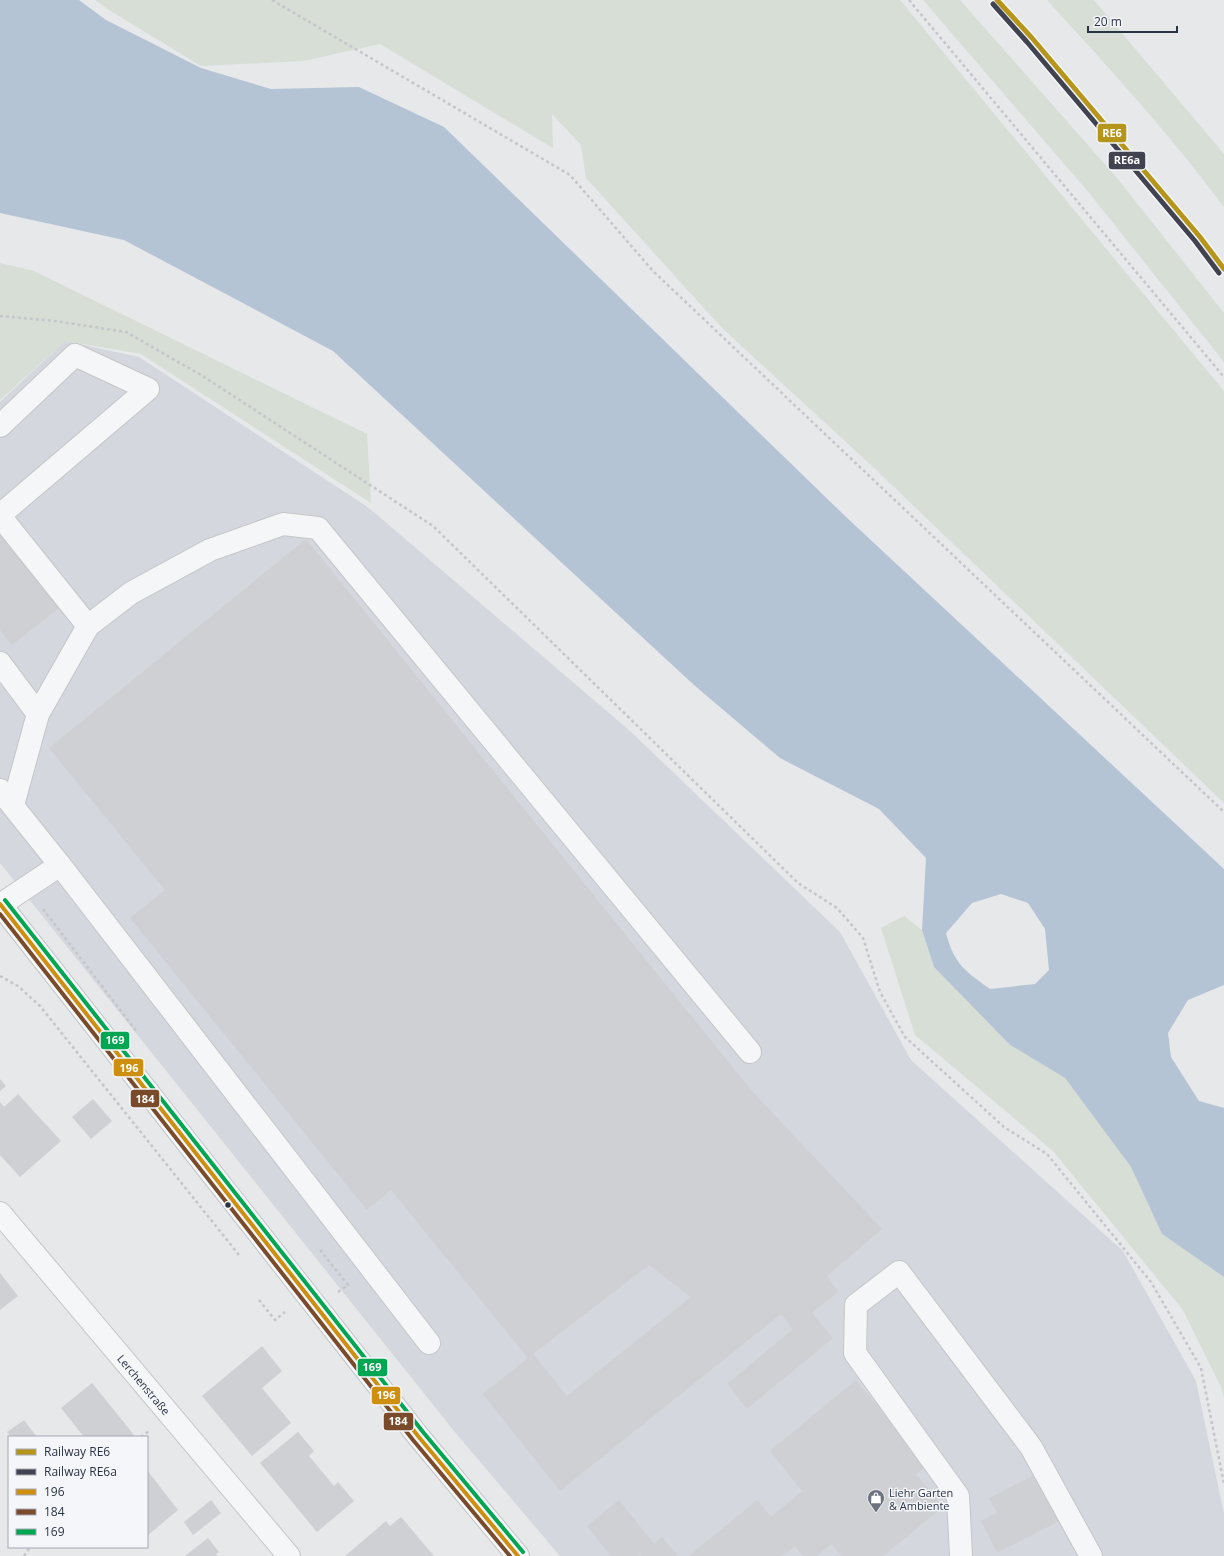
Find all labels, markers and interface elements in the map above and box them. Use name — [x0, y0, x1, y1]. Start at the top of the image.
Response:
scale bar — [1088, 8, 1177, 34]
text: 20 m — [1094, 13, 1122, 30]
line badge: RE6 — [1097, 123, 1127, 143]
text: RE6 — [1102, 125, 1122, 140]
line badge: RE6a — [1108, 151, 1146, 170]
text: RE6a — [1114, 152, 1140, 167]
line badge: 169 — [100, 1031, 130, 1050]
text: 169 — [106, 1032, 124, 1047]
line badge: 196 — [113, 1058, 144, 1077]
text: 196 — [120, 1060, 138, 1075]
line badge: 184 — [130, 1089, 160, 1108]
text: 184 — [136, 1091, 155, 1106]
unlabelled marker — [223, 1200, 233, 1210]
street label: Lerchenstraße — [115, 1351, 174, 1418]
line badge: 169 — [357, 1358, 388, 1377]
text: 169 — [363, 1359, 381, 1374]
line badge: 196 — [371, 1386, 401, 1405]
text: 196 — [377, 1387, 395, 1402]
line badge: 184 — [383, 1412, 414, 1431]
text: 184 — [389, 1413, 408, 1428]
legend — [8, 1436, 148, 1548]
text: Railway RE6 — [44, 1443, 110, 1460]
text: Railway RE6a — [44, 1463, 117, 1480]
text: 196 — [44, 1483, 65, 1500]
place label: Liehr Garten & Ambiente — [889, 1485, 953, 1513]
shop icon: Liehr Garten & Ambiente — [866, 1488, 886, 1513]
text: 184 — [44, 1503, 65, 1520]
text: 169 — [44, 1523, 65, 1540]

